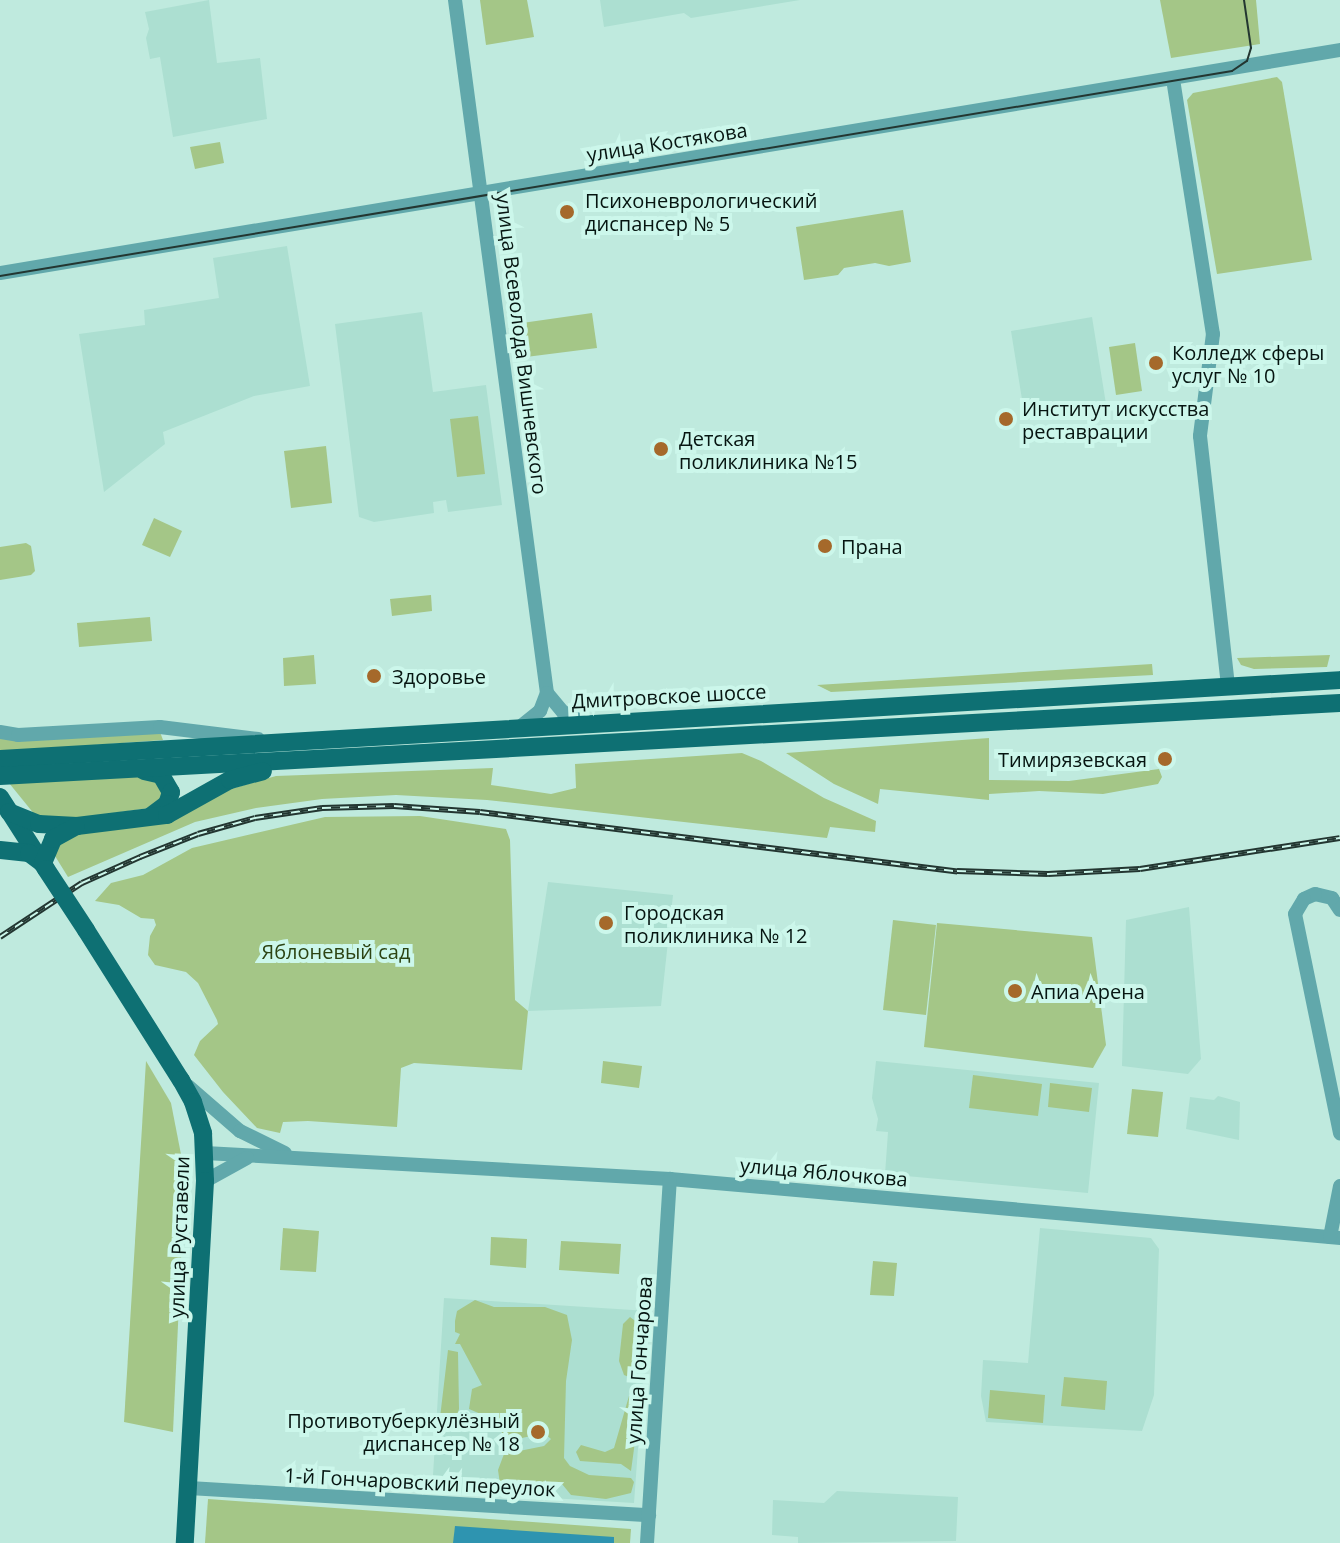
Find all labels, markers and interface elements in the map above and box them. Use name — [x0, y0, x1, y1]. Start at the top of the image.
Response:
street label: улица Костякова — [585, 117, 749, 167]
place label: Психоневрологический диспансер № 5 — [585, 188, 818, 235]
street label: улица Всеволода Вишневского — [492, 192, 552, 496]
marker: Психоневрологический диспансер № 5 — [556, 201, 578, 223]
place label: Колледж сферы услуг № 10 — [1172, 340, 1324, 387]
marker: Колледж сферы услуг № 10 — [1147, 354, 1165, 372]
place label: Институт искусства реставрации — [1022, 396, 1209, 443]
marker: Институт искусства реставрации — [997, 410, 1015, 428]
place label: Детская поликлиника №15 — [679, 426, 857, 473]
marker: Детская поликлиника №15 — [650, 438, 672, 460]
place label: Прана — [841, 534, 903, 558]
marker: Прана — [816, 537, 834, 555]
place label: Здоровье — [392, 664, 486, 688]
marker: Здоровье — [363, 665, 385, 687]
street label: Дмитровское шоссе — [571, 679, 767, 713]
place label: Тимирязевская — [998, 747, 1147, 771]
marker: Тимирязевская — [1154, 748, 1176, 770]
place label: Городская поликлиника № 12 — [624, 900, 808, 947]
marker: Городская поликлиника № 12 — [595, 912, 617, 934]
park label: Яблоневый сад — [262, 939, 410, 963]
place label: Апиа Арена — [1031, 979, 1145, 1003]
marker: Апиа Арена — [1006, 982, 1024, 1000]
street label: улица Яблочкова — [739, 1153, 909, 1191]
street label: улица Руставели — [164, 1156, 194, 1318]
street label: улица Гончарова — [621, 1275, 657, 1445]
place label: Противотуберкулёзный диспансер № 18 — [287, 1408, 520, 1455]
marker: Противотуберкулёзный диспансер № 18 — [527, 1421, 549, 1443]
street label: 1-й Гончаровский переулок — [284, 1463, 556, 1501]

